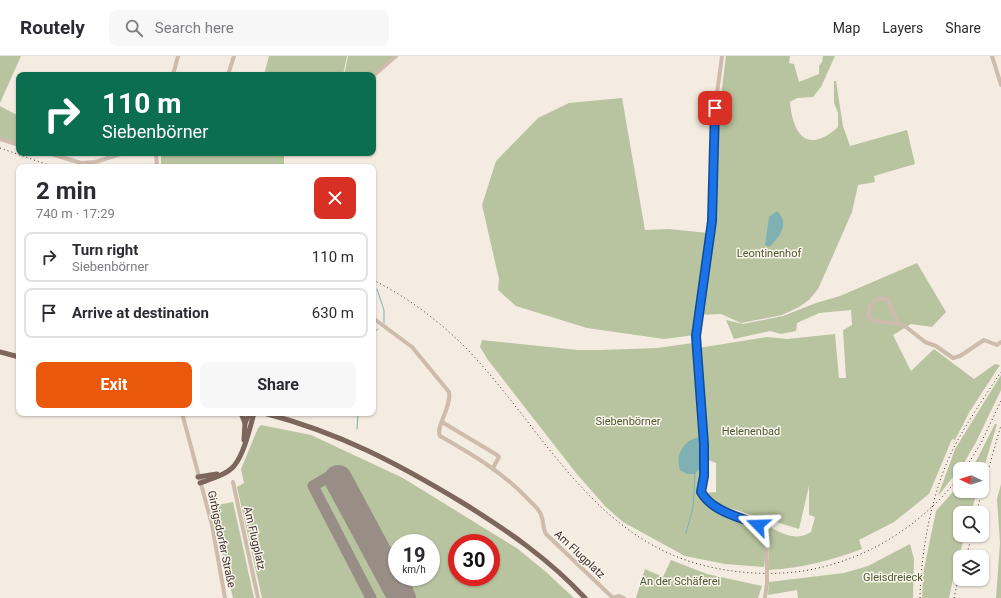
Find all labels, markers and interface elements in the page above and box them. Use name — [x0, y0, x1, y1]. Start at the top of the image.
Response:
search box — [109, 10, 389, 46]
text: Routely — [20, 16, 85, 39]
icon: search — [123, 17, 145, 39]
text: Search here — [155, 19, 234, 37]
text: Map — [833, 20, 860, 36]
text: Layers — [882, 20, 923, 36]
text: Share — [945, 20, 981, 36]
text: 110 m — [102, 87, 181, 120]
icon: right — [36, 88, 88, 140]
pin — [698, 91, 732, 125]
icon: arrive — [704, 97, 726, 119]
text: Siebenbörner — [102, 121, 208, 142]
text: 2 min — [36, 177, 96, 205]
button: close — [314, 177, 356, 219]
text: 740 m · 17:29 — [36, 206, 115, 221]
text: Turn right — [72, 241, 138, 259]
icon: right — [38, 246, 60, 268]
park label: Leontinenhof — [737, 247, 801, 260]
text: 110 m — [312, 248, 354, 266]
text: Siebenbörner — [72, 259, 149, 274]
icon: arrive — [38, 302, 60, 324]
text: Arrive at destination — [72, 304, 209, 322]
text: 630 m — [312, 304, 354, 322]
button: Exit — [36, 362, 192, 408]
button: Share — [200, 362, 356, 408]
park label: Siebenbörner — [596, 415, 661, 428]
park label: Helenenbad — [722, 425, 780, 438]
north arrow — [953, 462, 989, 498]
map controls — [953, 462, 989, 586]
street label: Girbigsdorfer Straße — [205, 489, 238, 589]
position arrow — [737, 504, 779, 546]
street label: Am Flugplatz — [241, 505, 268, 571]
button: search — [953, 506, 989, 542]
street label: Am Flugplatz — [552, 528, 608, 581]
speed limit sign: 30 — [448, 534, 500, 586]
text: 19 — [403, 543, 425, 567]
button: layers — [953, 550, 989, 586]
text: km/h — [402, 564, 426, 575]
park label: Gleisdreieck — [863, 571, 923, 584]
park label: An der Schäferei — [640, 575, 720, 588]

